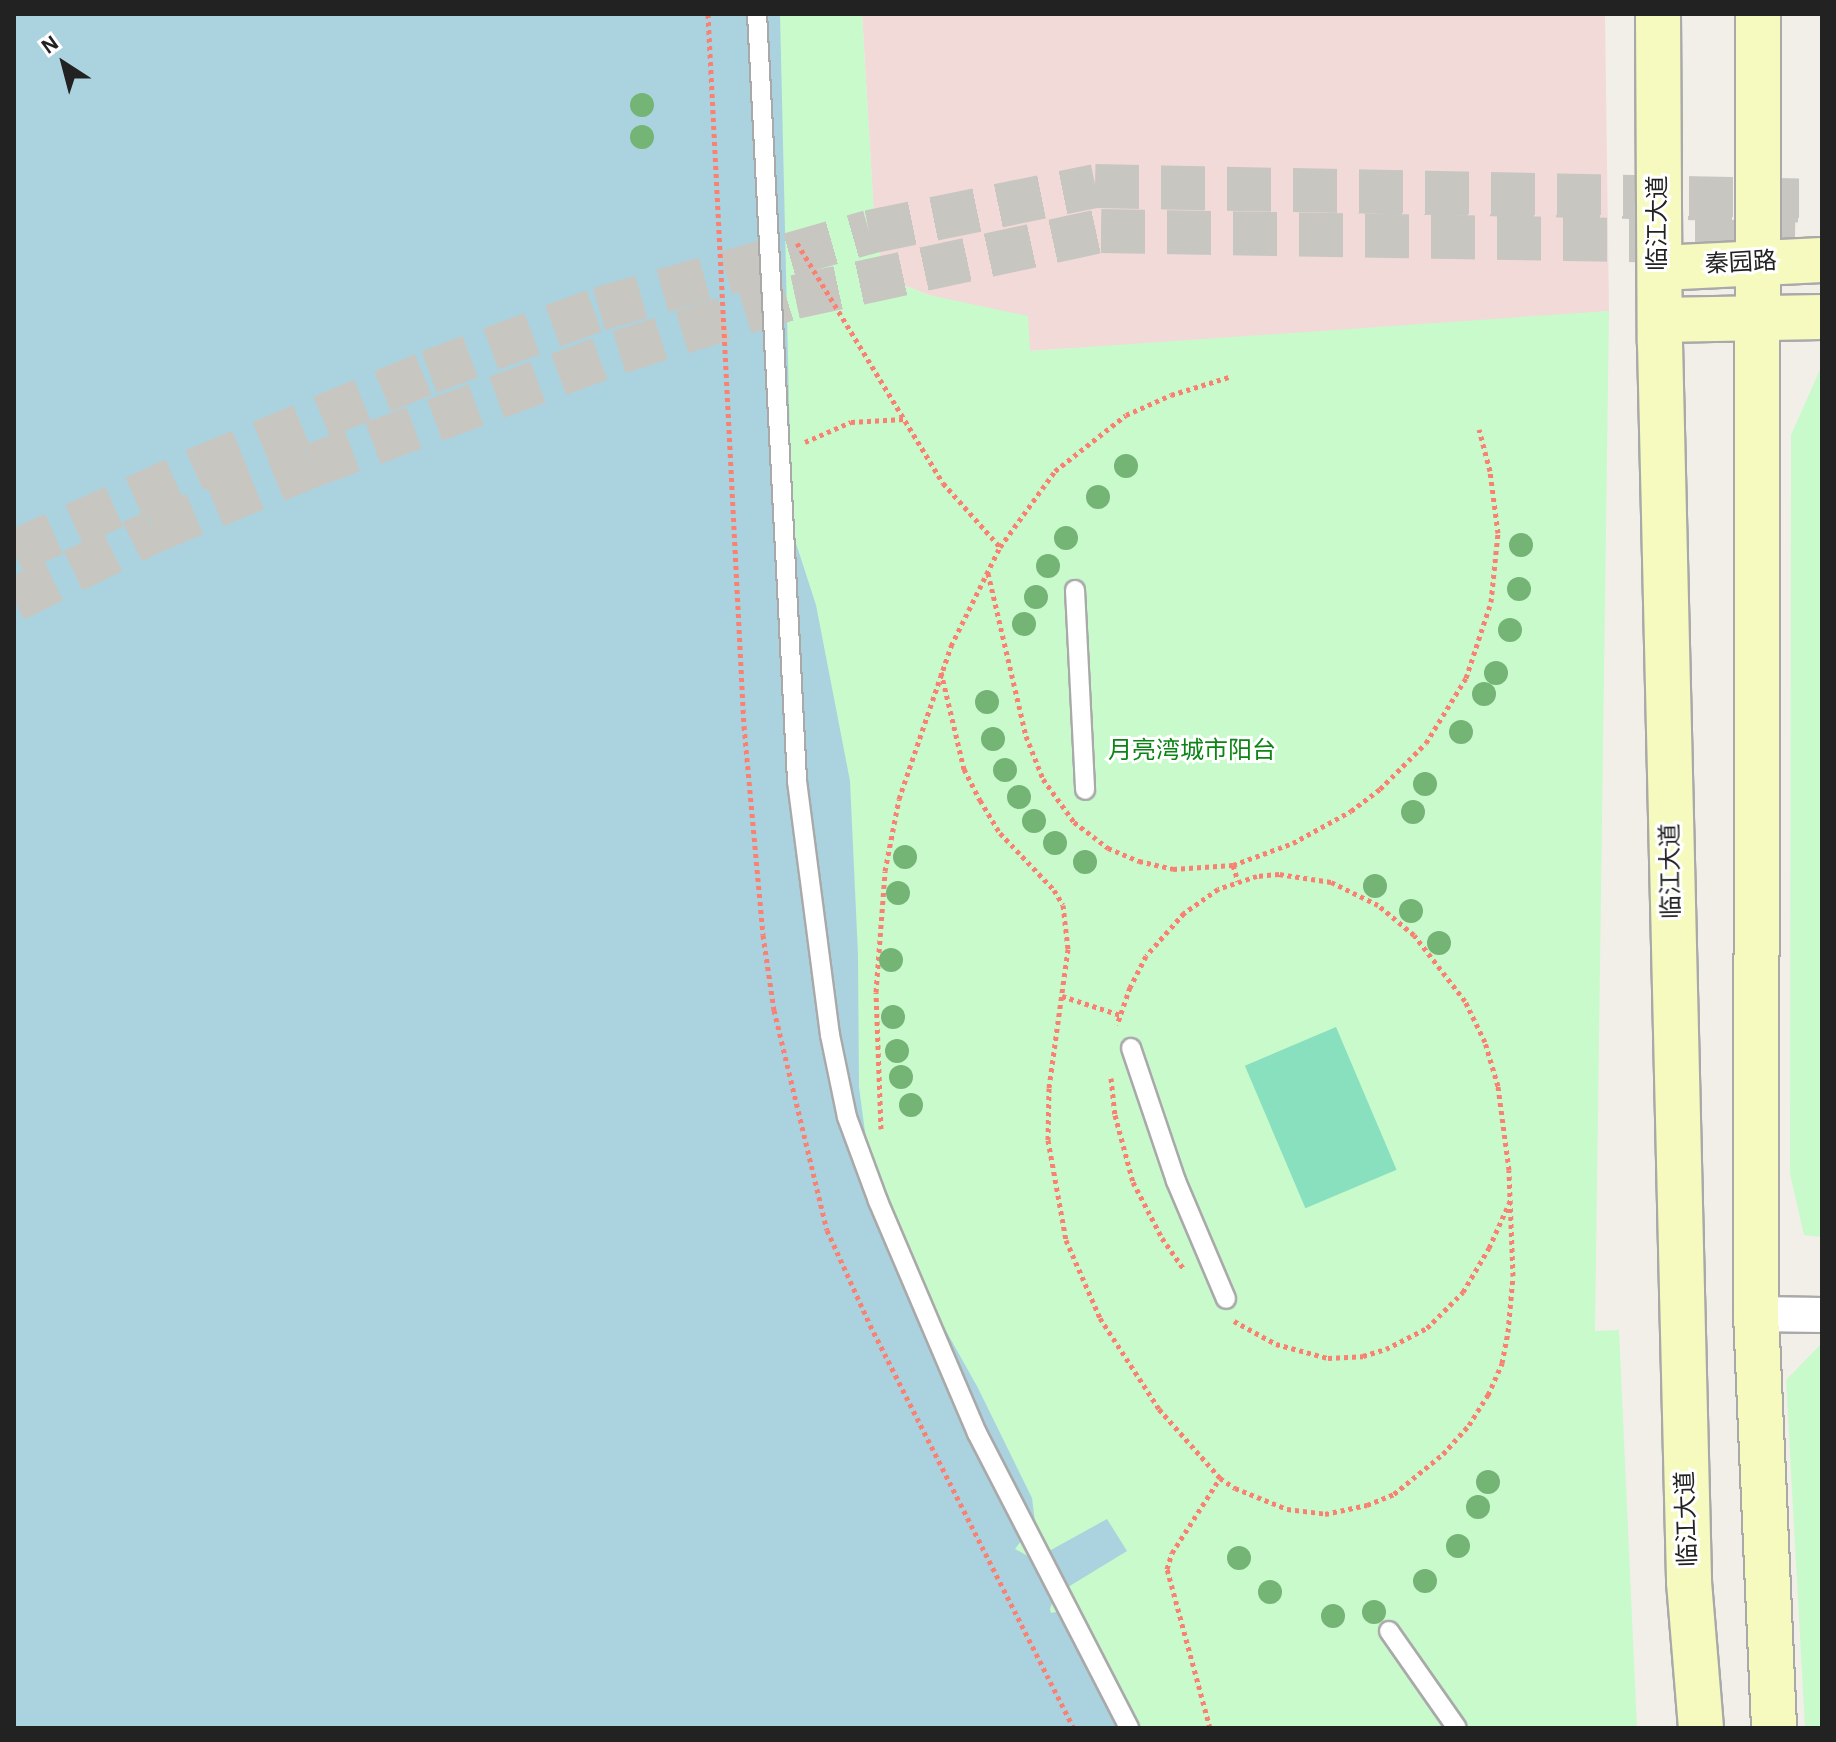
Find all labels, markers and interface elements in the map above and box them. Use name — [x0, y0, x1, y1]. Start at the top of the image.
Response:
north arrow — [24, 24, 104, 104]
text: N — [37, 31, 63, 58]
street label: 临江大道 — [1645, 175, 1673, 271]
street label: 秦园路 — [1704, 248, 1778, 280]
park label: 月亮湾城市阳台 — [1108, 738, 1276, 766]
street label: 临江大道 — [1657, 823, 1687, 919]
street label: 临江大道 — [1672, 1471, 1704, 1567]

